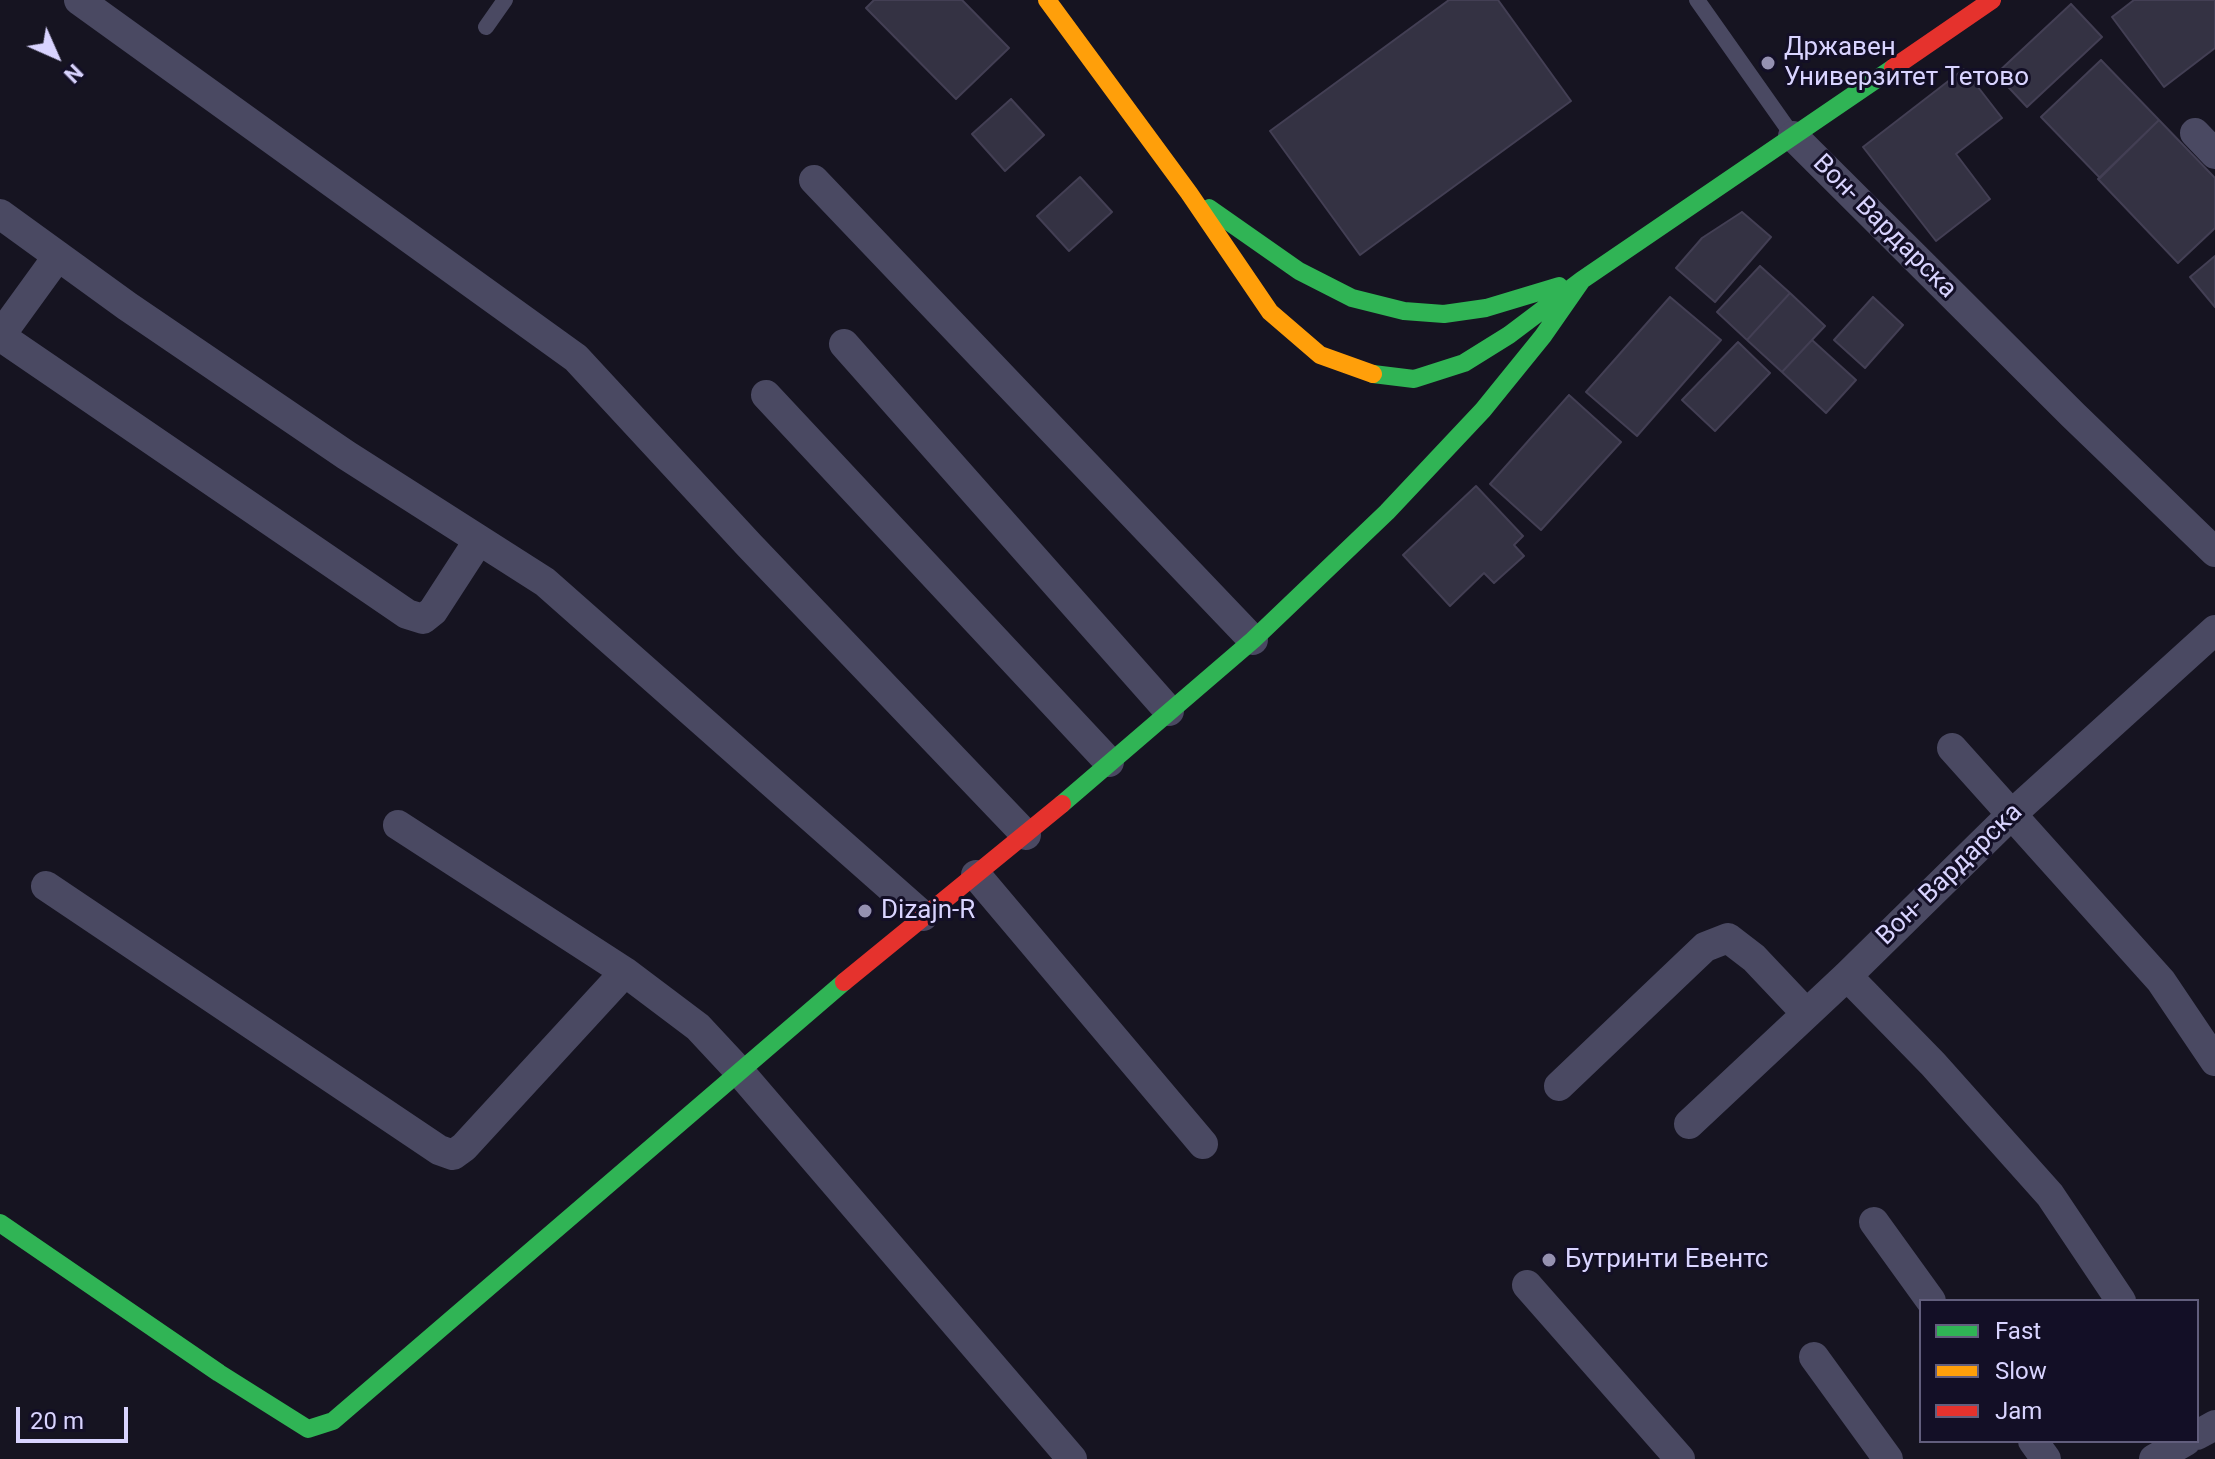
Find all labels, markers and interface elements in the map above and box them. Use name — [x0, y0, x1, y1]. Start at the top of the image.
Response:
north arrow — [16, 16, 96, 96]
place label: Државен Универзитет Тетово — [1784, 32, 2029, 94]
marker: Државен Универзитет Тетово — [1759, 54, 1777, 72]
text: N — [59, 59, 88, 88]
street label: Вон- Вардарска — [1806, 149, 1962, 305]
street label: Вон- Вардарска — [1871, 798, 2029, 952]
place label: Dizajn-R — [881, 895, 975, 927]
marker: Dizajn-R — [856, 902, 874, 920]
place label: Бутринти Евентс — [1565, 1244, 1768, 1276]
marker: Бутринти Евентс — [1540, 1251, 1558, 1269]
legend — [1919, 1299, 2199, 1443]
text: Fast — [1995, 1317, 2041, 1345]
text: Slow — [1995, 1357, 2047, 1385]
scale bar — [20, 1391, 132, 1441]
text: Jam — [1995, 1397, 2042, 1425]
text: 20 m — [30, 1407, 84, 1435]

